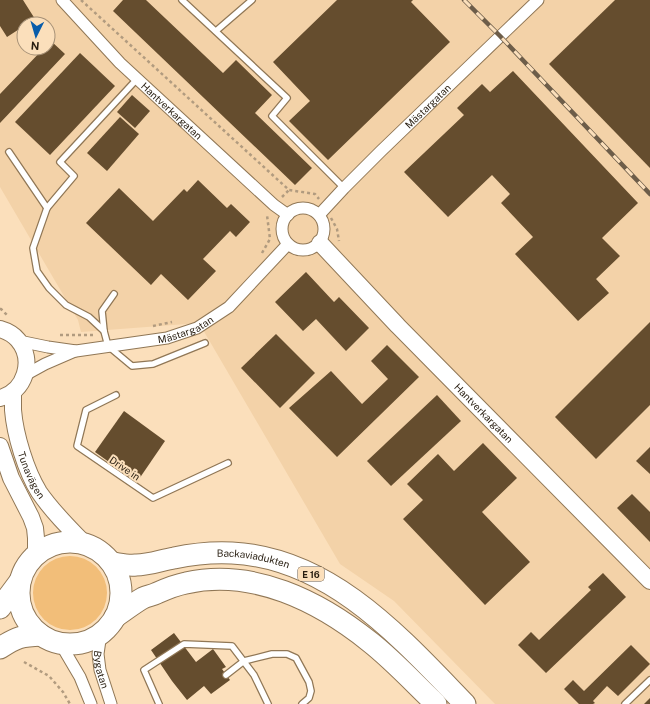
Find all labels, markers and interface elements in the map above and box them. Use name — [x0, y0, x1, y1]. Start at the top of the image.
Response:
north arrow — [16, 16, 56, 56]
text: N — [30, 40, 40, 52]
street label: Hantverkargatan — [139, 80, 205, 142]
street label: Mästargatan — [402, 81, 453, 131]
street label: Mästargatan — [157, 313, 216, 345]
street label: Hantverkargatan — [452, 381, 516, 445]
street label: Tunavägen — [16, 450, 48, 501]
street label: Drive in — [107, 453, 143, 483]
street label: Backaviadukten — [217, 547, 292, 570]
road number: E 16 — [298, 567, 324, 581]
street label: Bygatan — [92, 650, 112, 690]

